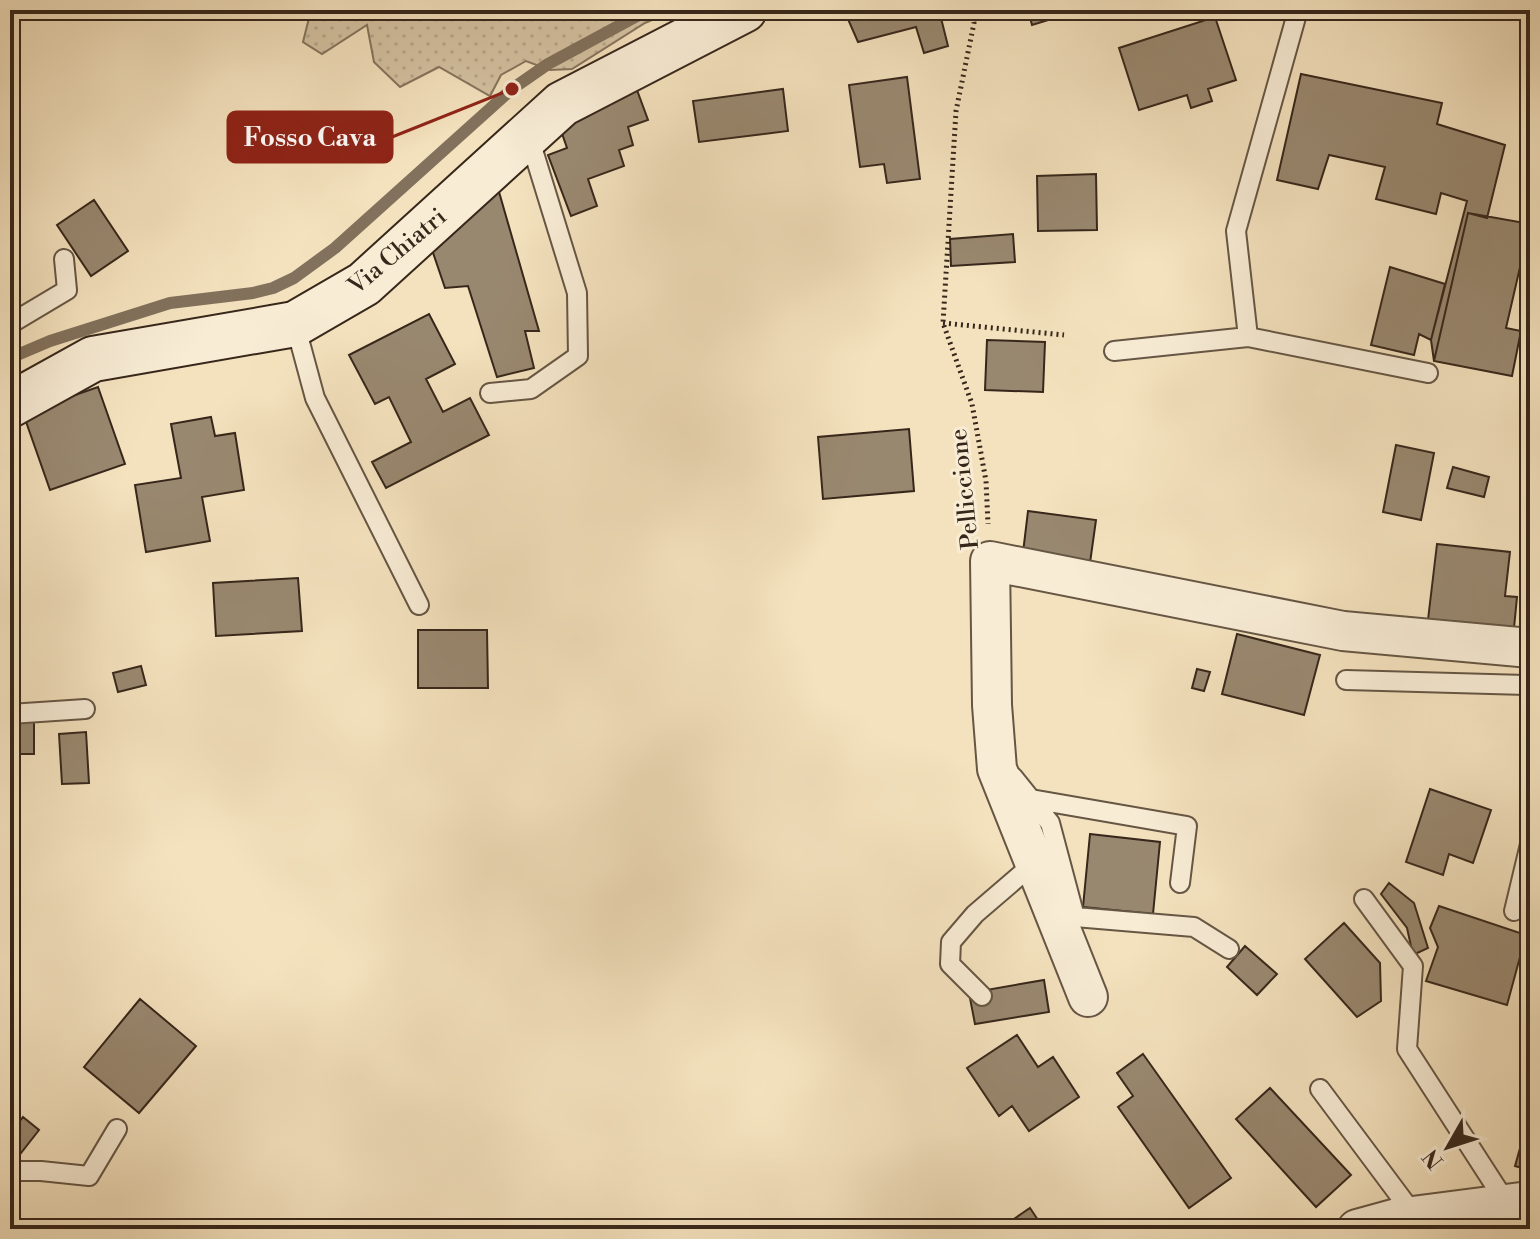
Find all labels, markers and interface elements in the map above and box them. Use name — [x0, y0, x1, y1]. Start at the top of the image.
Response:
callout: Fosso Cava — [228, 112, 392, 162]
text: Fosso Cava — [244, 122, 377, 154]
street label: Via Chiatri — [342, 202, 453, 302]
street label: Pelliccione — [944, 427, 986, 551]
north arrow — [1408, 1107, 1488, 1187]
text: N — [1417, 1143, 1450, 1174]

